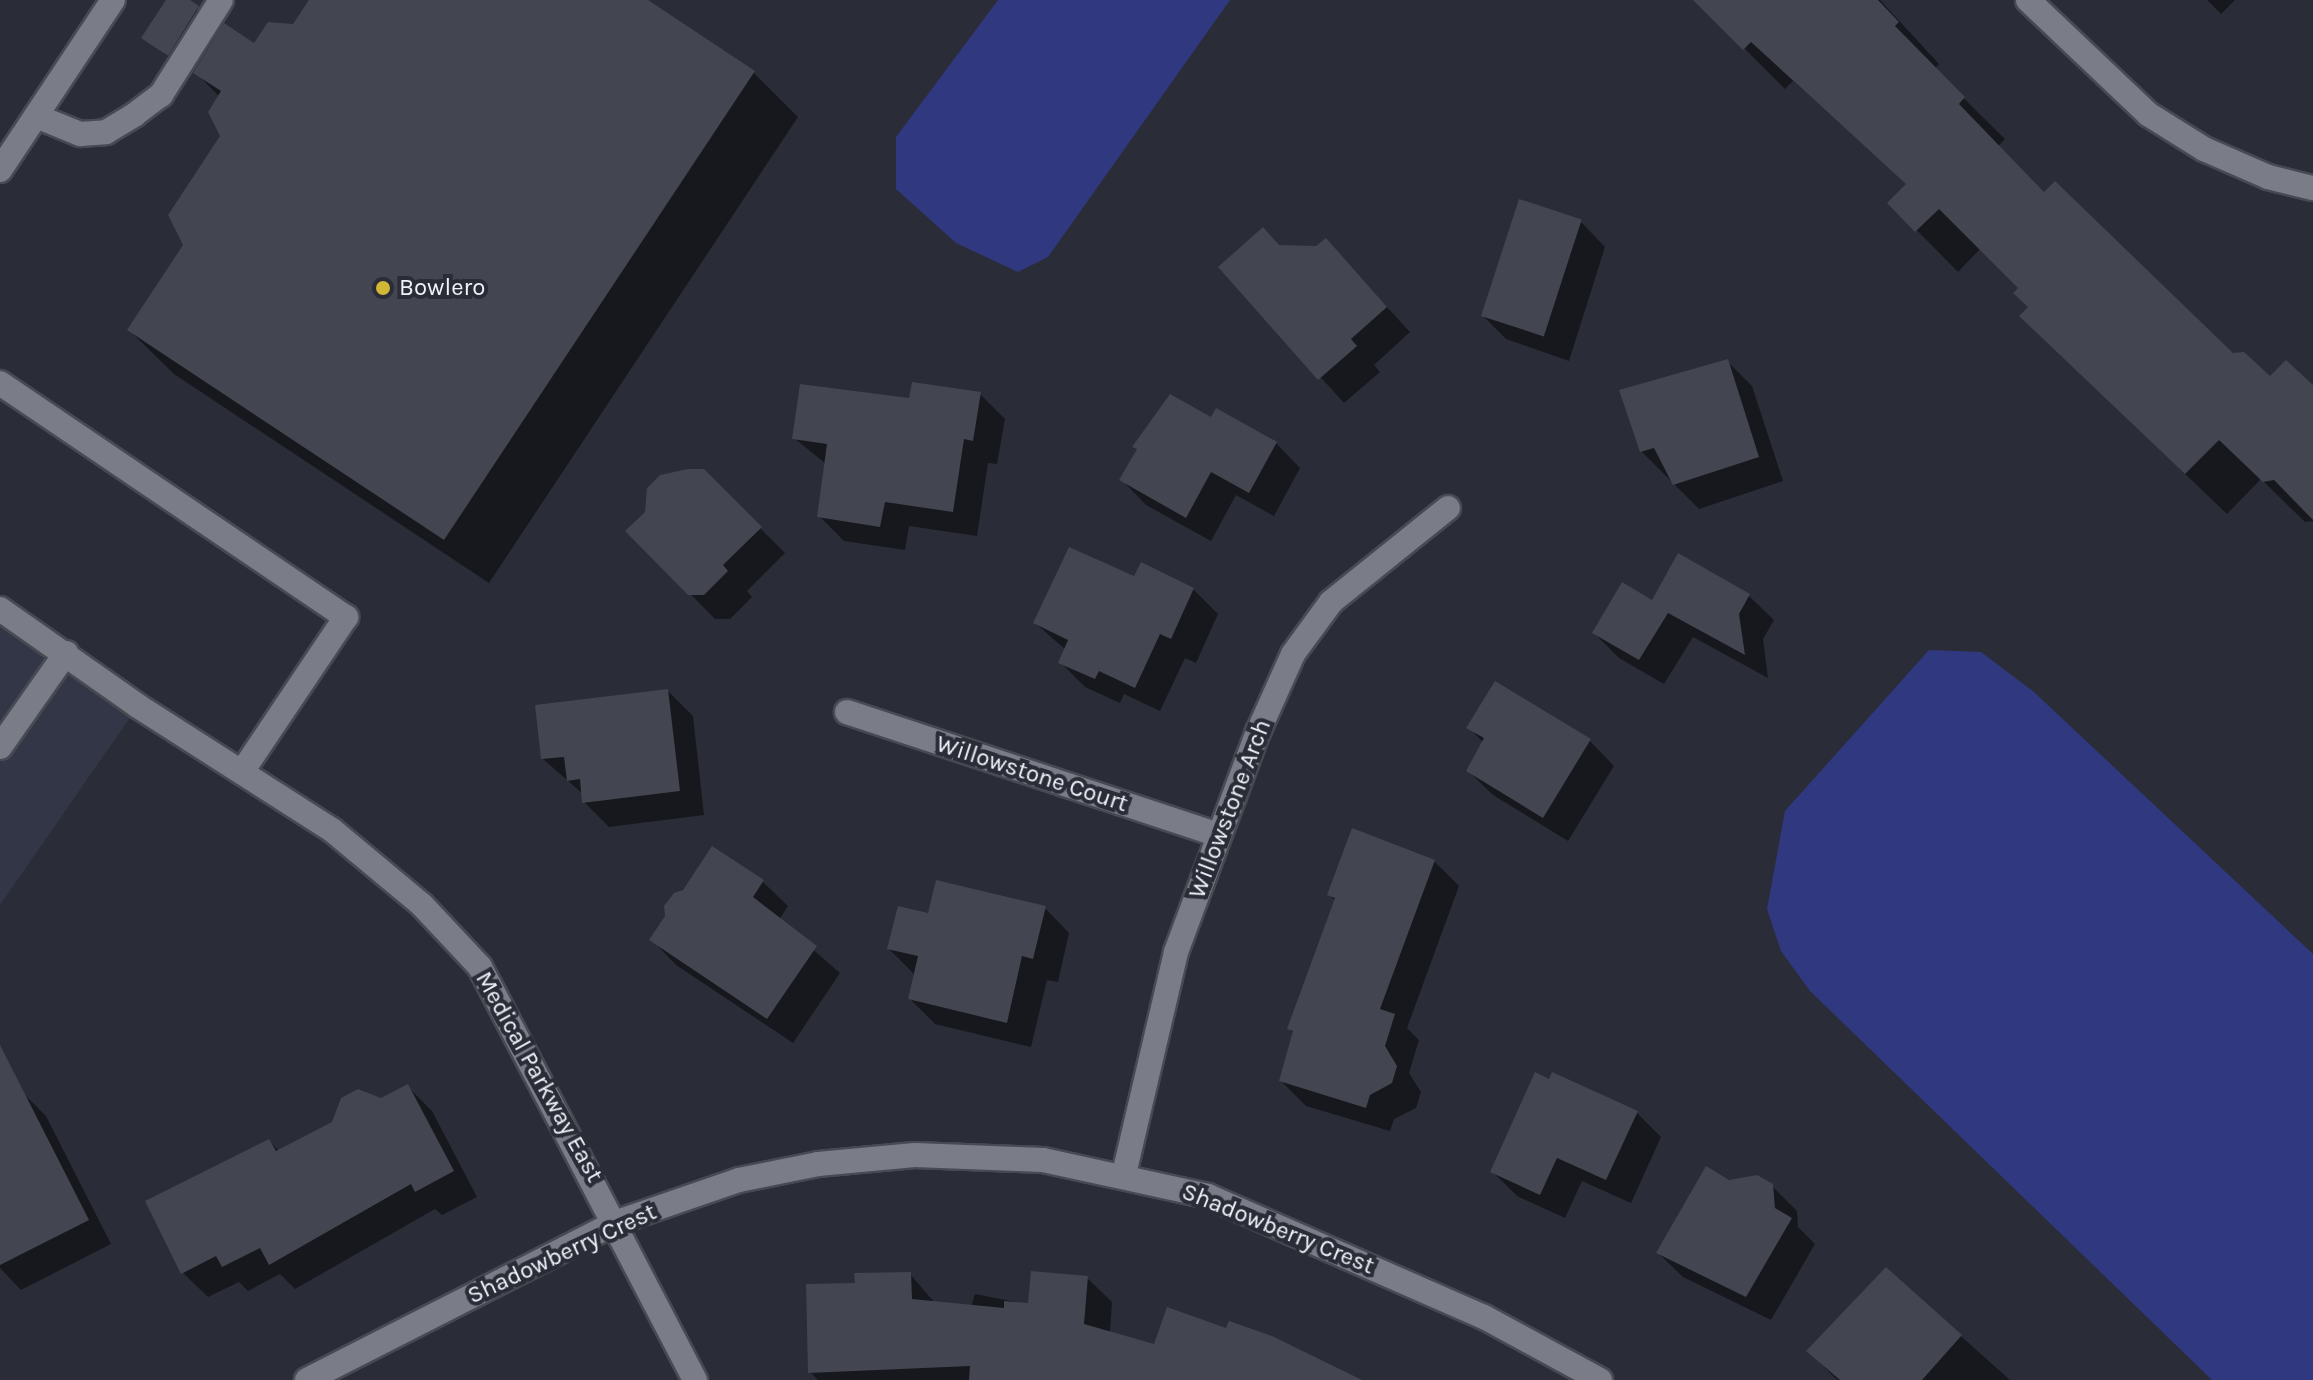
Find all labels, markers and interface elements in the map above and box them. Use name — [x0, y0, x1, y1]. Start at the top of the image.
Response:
place label: Bowlero — [399, 274, 485, 302]
marker: Bowlero — [374, 279, 392, 297]
street label: Willowstone Arch — [1183, 716, 1277, 902]
street label: Willowstone Court — [933, 729, 1131, 819]
street label: Medical Parkway East — [469, 967, 609, 1187]
street label: Shadowberry Crest — [1178, 1177, 1378, 1281]
street label: Shadowberry Crest — [463, 1198, 661, 1310]

